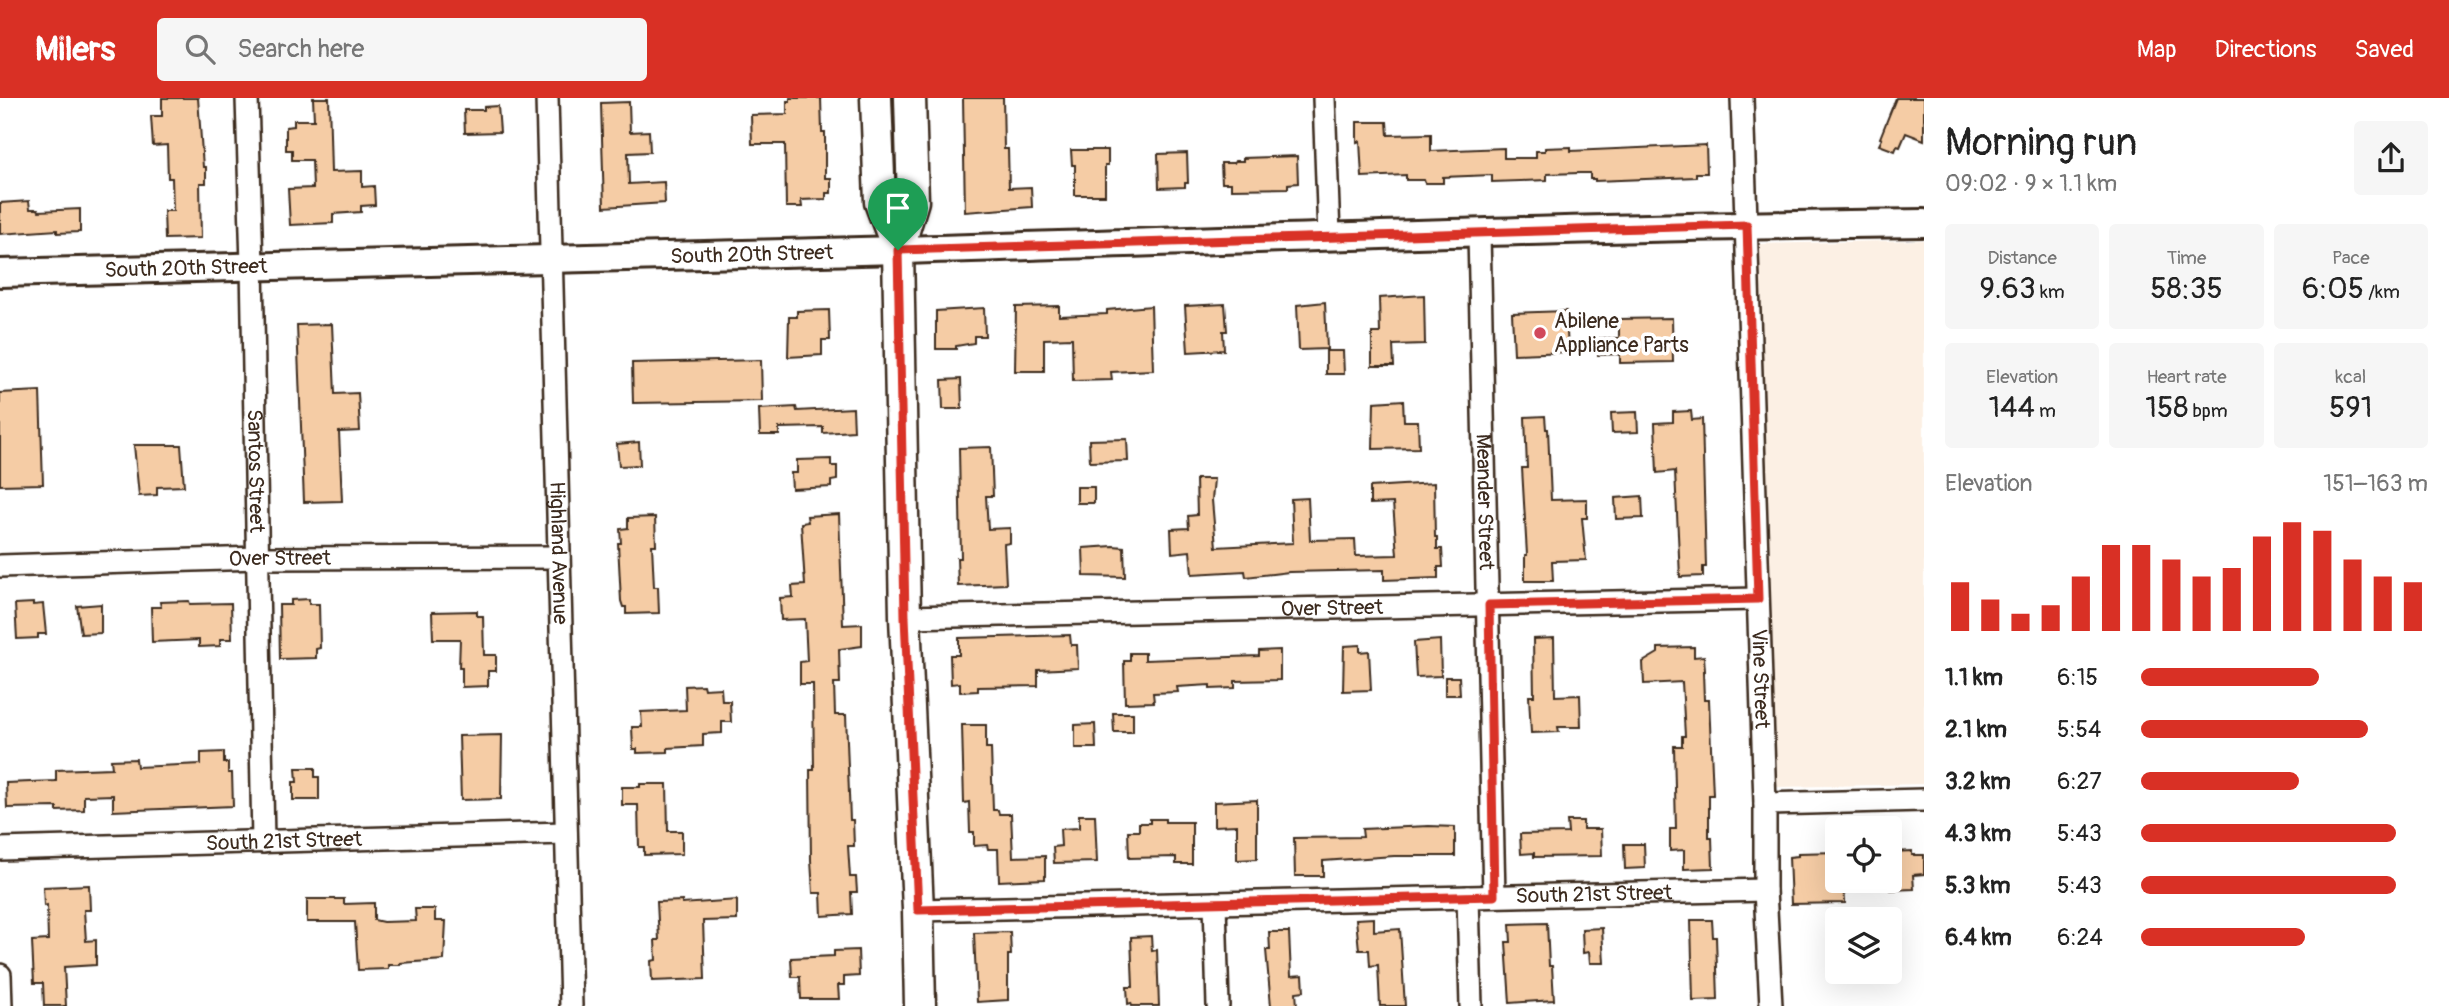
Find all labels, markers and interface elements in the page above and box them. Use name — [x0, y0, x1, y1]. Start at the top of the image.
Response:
search box — [157, 18, 647, 81]
text: Milers — [35, 29, 115, 70]
icon: search — [181, 30, 219, 68]
text: Search here — [237, 33, 364, 65]
text: Map — [2137, 35, 2177, 64]
text: Directions — [2215, 35, 2316, 64]
text: Saved — [2354, 35, 2414, 64]
text: Morning run — [1945, 119, 2137, 167]
button: share — [2354, 121, 2428, 195]
text: 09:02 · 9 × 1.1 km — [1945, 169, 2117, 198]
pin — [868, 178, 928, 250]
icon: arrive — [879, 189, 917, 227]
street label: South 20th Street — [670, 238, 834, 270]
text: Distance — [1987, 246, 2057, 270]
text: Time — [2167, 246, 2206, 270]
text: Pace — [2332, 246, 2370, 270]
street label: South 20th Street — [104, 252, 268, 284]
text: 9.63 — [1980, 270, 2036, 307]
text: 58:35 — [2150, 270, 2223, 307]
text: 6:05 — [2302, 270, 2364, 307]
text: km — [2036, 280, 2065, 304]
text: /km — [2364, 280, 2400, 304]
place label: Abilene Appliance Parts — [1554, 308, 1689, 359]
marker: Abilene Appliance Parts — [1532, 325, 1548, 341]
text: Elevation — [1986, 365, 2058, 389]
text: Heart rate — [2146, 365, 2227, 389]
text: kcal — [2335, 365, 2366, 389]
text: 144 — [1988, 389, 2035, 426]
text: 158 — [2145, 389, 2188, 426]
text: 591 — [2329, 389, 2373, 426]
text: m — [2035, 399, 2056, 423]
text: bpm — [2188, 399, 2228, 423]
street label: Santos Street — [241, 409, 271, 534]
street label: Meander Street — [1470, 433, 1500, 571]
text: Elevation — [1945, 469, 2033, 498]
text: 151–163 m — [2323, 469, 2428, 498]
street label: Highland Avenue — [544, 481, 574, 625]
street label: Over Street — [228, 544, 332, 572]
street label: Over Street — [1281, 593, 1384, 623]
street label: Vine Street — [1746, 628, 1776, 730]
text: 1.1 km — [1945, 663, 2003, 692]
text: 6:15 — [2057, 663, 2098, 692]
text: 2.1 km — [1945, 715, 2007, 744]
text: 5:54 — [2057, 715, 2101, 744]
text: 3.2 km — [1945, 767, 2011, 796]
text: 6:27 — [2057, 767, 2102, 796]
map controls — [1825, 816, 1902, 984]
button: locate — [1825, 816, 1902, 893]
text: 4.3 km — [1945, 819, 2011, 848]
text: 5:43 — [2057, 819, 2102, 848]
street label: South 21st Street — [205, 825, 363, 857]
text: 5.3 km — [1945, 871, 2010, 900]
text: 5:43 — [2057, 871, 2102, 900]
street label: South 21st Street — [1515, 879, 1673, 909]
button: layers — [1825, 907, 1902, 984]
text: 6.4 km — [1945, 923, 2012, 952]
text: 6:24 — [2057, 923, 2103, 952]

